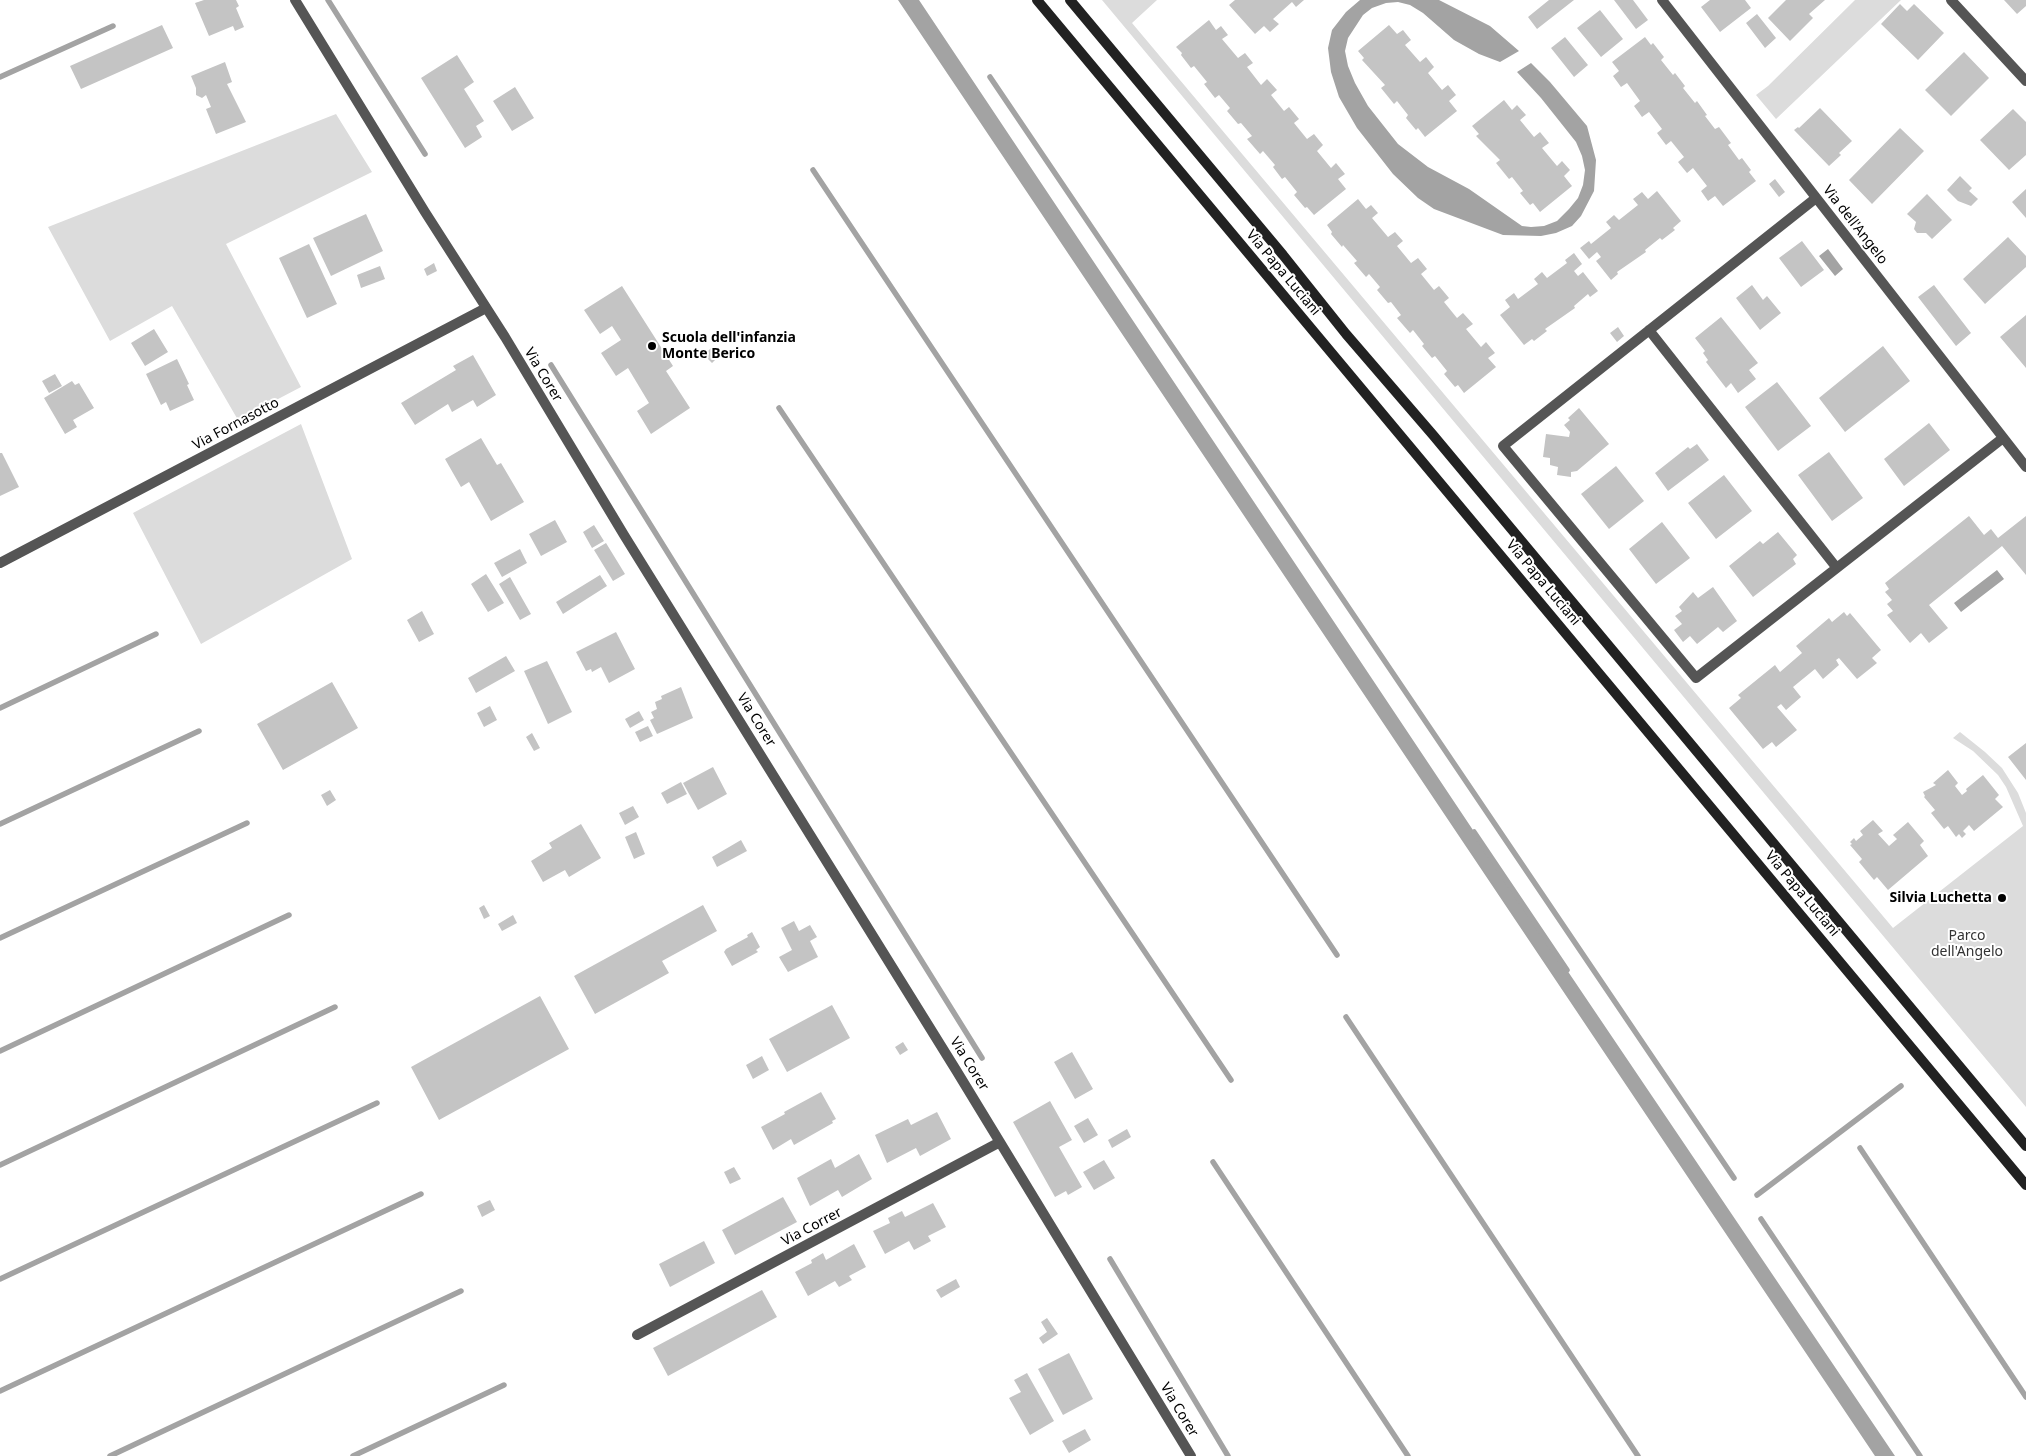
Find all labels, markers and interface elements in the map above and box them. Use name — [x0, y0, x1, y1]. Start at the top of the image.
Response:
street label: Via dell'Angelo — [1819, 182, 1891, 268]
street label: Via Papa Luciani — [1242, 227, 1324, 319]
place label: Scuola dell'infanzia Monte Berico — [662, 330, 796, 362]
marker: Scuola dell'infanzia Monte Berico — [646, 340, 658, 352]
street label: Via Corer — [520, 345, 566, 405]
street label: Via Fornasotto — [190, 394, 282, 454]
street label: Via Papa Luciani — [1502, 537, 1584, 629]
street label: Via Corer — [733, 690, 779, 750]
street label: Via Papa Luciani — [1761, 848, 1843, 940]
place label: Silvia Luchetta — [1890, 890, 1992, 906]
marker: Silvia Luchetta — [1996, 892, 2008, 904]
park label: Parco dell'Angelo — [1931, 928, 2003, 960]
street label: Via Corer — [946, 1034, 992, 1094]
street label: Via Correr — [779, 1204, 845, 1250]
street label: Via Corer — [1156, 1380, 1202, 1440]

